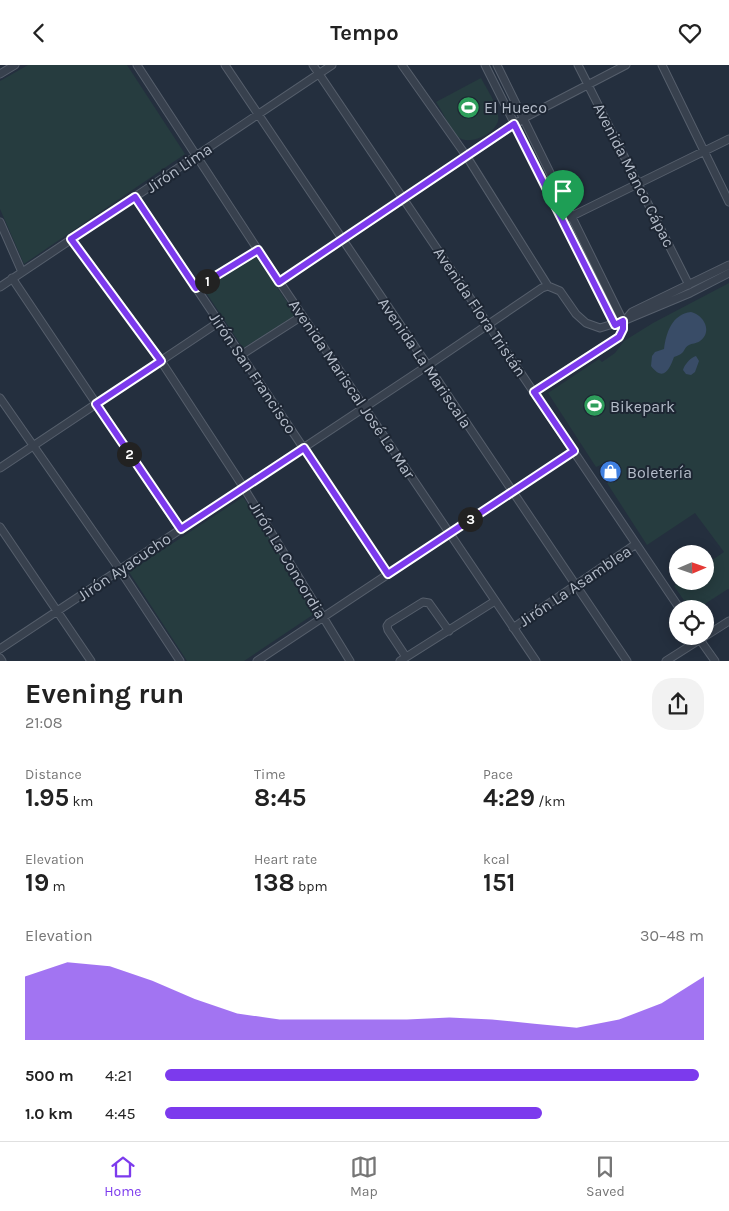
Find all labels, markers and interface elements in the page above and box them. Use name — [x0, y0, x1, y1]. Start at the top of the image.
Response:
icon: back — [25, 19, 53, 47]
icon: heart — [676, 19, 704, 47]
text: Tempo — [330, 20, 399, 46]
sports icon: El Hueco — [456, 95, 480, 119]
place label: El Hueco — [484, 98, 547, 117]
street label: Avenida Manco Cápac — [589, 100, 679, 250]
street label: Jirón Lima — [143, 139, 215, 197]
pin — [542, 170, 584, 221]
icon: arrive — [549, 177, 577, 205]
street label: Avenida Flora Tristán — [430, 244, 530, 380]
pin: 1 — [194, 269, 220, 293]
text: 1 — [205, 273, 210, 290]
street label: Avenida La Mariscala — [374, 294, 476, 432]
street label: Avenida Mariscal José La Mar — [285, 296, 419, 482]
street label: Jirón San Francisco — [205, 309, 301, 437]
sports icon: Bikepark — [582, 394, 606, 418]
place label: Bikepark — [610, 397, 675, 416]
pin: 2 — [116, 441, 142, 467]
text: 2 — [125, 446, 134, 463]
shop icon: Boletería — [599, 460, 623, 484]
place label: Boletería — [627, 463, 692, 482]
street label: Jirón La Concordia — [246, 498, 330, 622]
pin: 3 — [458, 507, 482, 531]
text: 3 — [466, 511, 475, 528]
street label: Jirón Ayacucho — [74, 529, 174, 605]
street label: Jirón La Asamblea — [515, 541, 635, 631]
north arrow — [669, 545, 714, 590]
map controls — [669, 545, 714, 645]
button: locate — [669, 600, 714, 645]
text: Evening run — [25, 677, 184, 710]
button: share — [652, 678, 704, 730]
text: 21:08 — [25, 713, 63, 732]
text: Distance — [25, 766, 82, 783]
text: Time — [254, 766, 285, 783]
text: Pace — [483, 766, 513, 783]
text: 1.95 — [25, 783, 69, 812]
text: 8:45 — [254, 783, 306, 812]
text: 4:29 — [483, 783, 535, 812]
text: km — [69, 793, 93, 810]
text: /km — [535, 793, 565, 810]
text: Elevation — [25, 851, 84, 868]
text: Heart rate — [254, 851, 317, 868]
text: kcal — [483, 851, 510, 868]
text: 19 — [25, 868, 49, 897]
text: 138 — [254, 868, 295, 897]
text: 151 — [483, 868, 515, 897]
text: m — [49, 878, 66, 895]
text: bpm — [295, 878, 328, 895]
text: Elevation — [25, 926, 93, 945]
text: 30–48 m — [640, 926, 704, 945]
text: 500 m — [25, 1066, 74, 1085]
text: 4:21 — [105, 1066, 132, 1085]
text: 1.0 km — [25, 1104, 73, 1123]
text: 4:45 — [105, 1104, 136, 1123]
tab: Home — [104, 1153, 141, 1200]
tab: Map — [350, 1153, 378, 1200]
tab: Saved — [586, 1153, 625, 1200]

